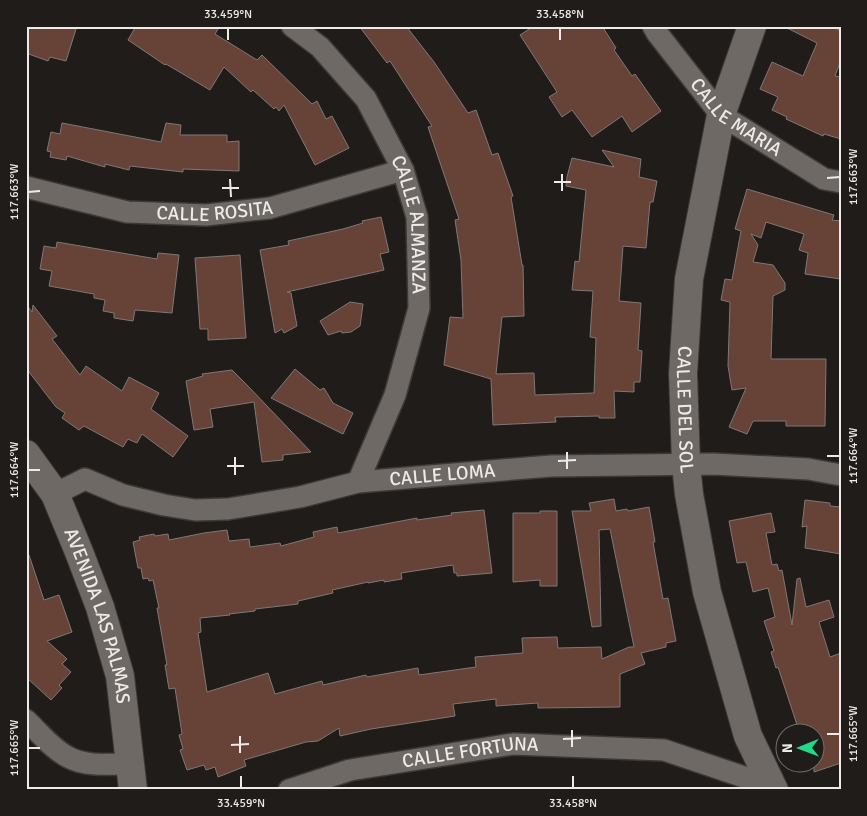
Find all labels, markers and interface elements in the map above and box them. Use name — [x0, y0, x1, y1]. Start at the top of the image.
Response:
text: 33.459°N — [204, 7, 252, 22]
text: 33.458°N — [536, 7, 584, 22]
street label: CALLE MARIA — [685, 73, 787, 162]
text: 117.663°W — [846, 149, 861, 205]
street label: CALLE ALMANZA — [385, 151, 431, 295]
text: 117.663°W — [7, 164, 22, 220]
street label: CALLE ROSITA — [156, 196, 275, 227]
street label: CALLE DEL SOL — [671, 345, 699, 474]
text: 117.664°W — [846, 428, 861, 484]
text: 117.664°W — [7, 442, 22, 498]
street label: CALLE LOMA — [388, 459, 497, 491]
street label: AVENIDA LAS PALMAS — [58, 524, 135, 705]
text: 117.665°W — [846, 706, 861, 762]
text: 117.665°W — [7, 720, 22, 776]
north arrow — [774, 724, 824, 774]
street label: CALLE FORTUNA — [400, 732, 539, 774]
text: N — [779, 743, 796, 753]
text: 33.459°N — [217, 796, 265, 811]
text: 33.458°N — [549, 796, 597, 811]

